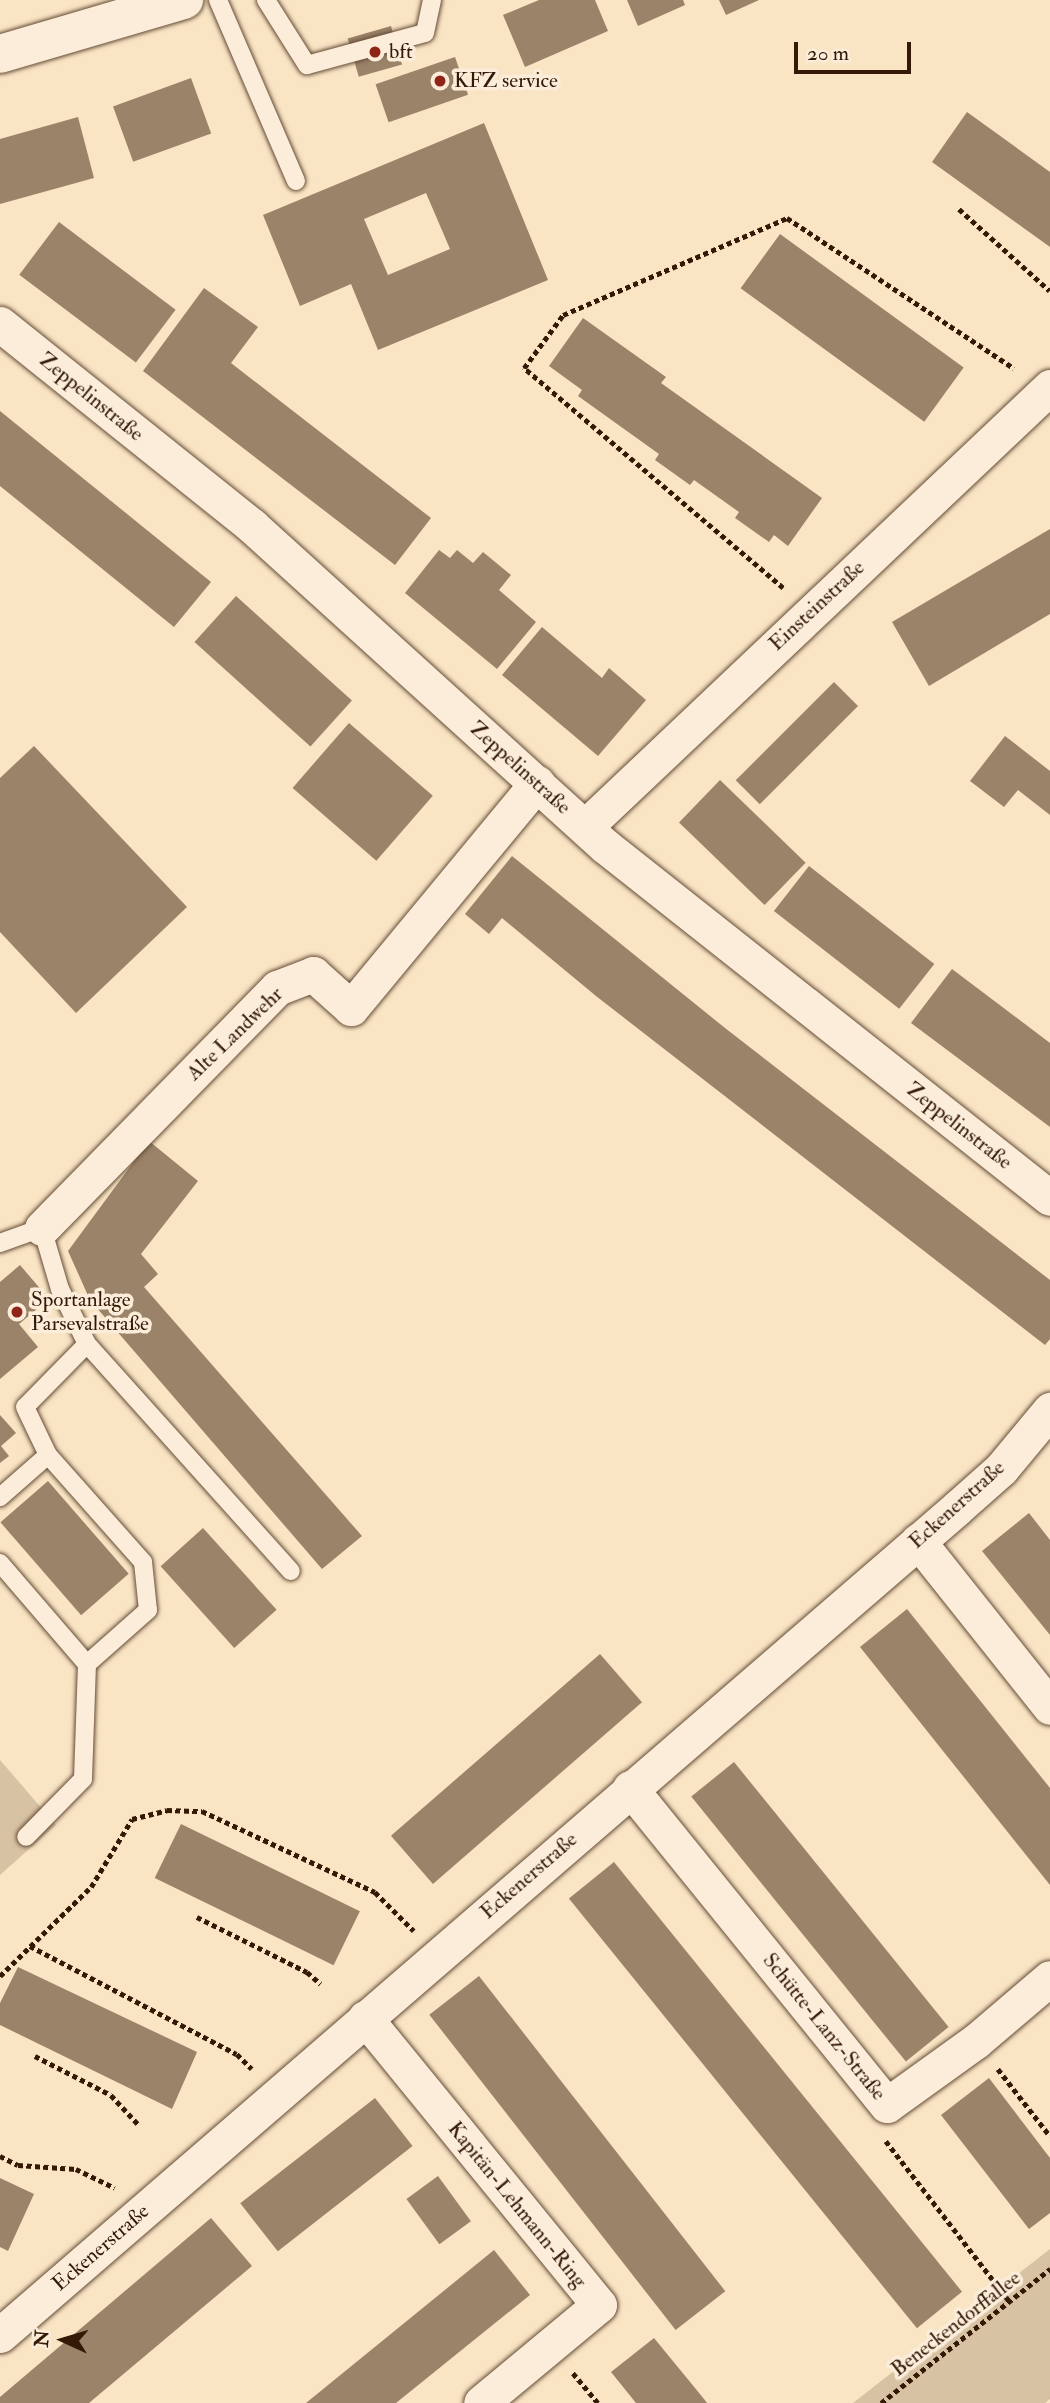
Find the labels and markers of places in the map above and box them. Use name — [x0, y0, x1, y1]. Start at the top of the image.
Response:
place label: bft — [389, 39, 413, 65]
marker: bft — [367, 44, 383, 60]
place label: KFZ service — [454, 68, 558, 94]
marker: KFZ service — [432, 73, 448, 89]
place label: Sportanlage Parsevalstraße — [31, 1287, 149, 1337]
marker: Sportanlage Parsevalstraße — [9, 1304, 25, 1320]

